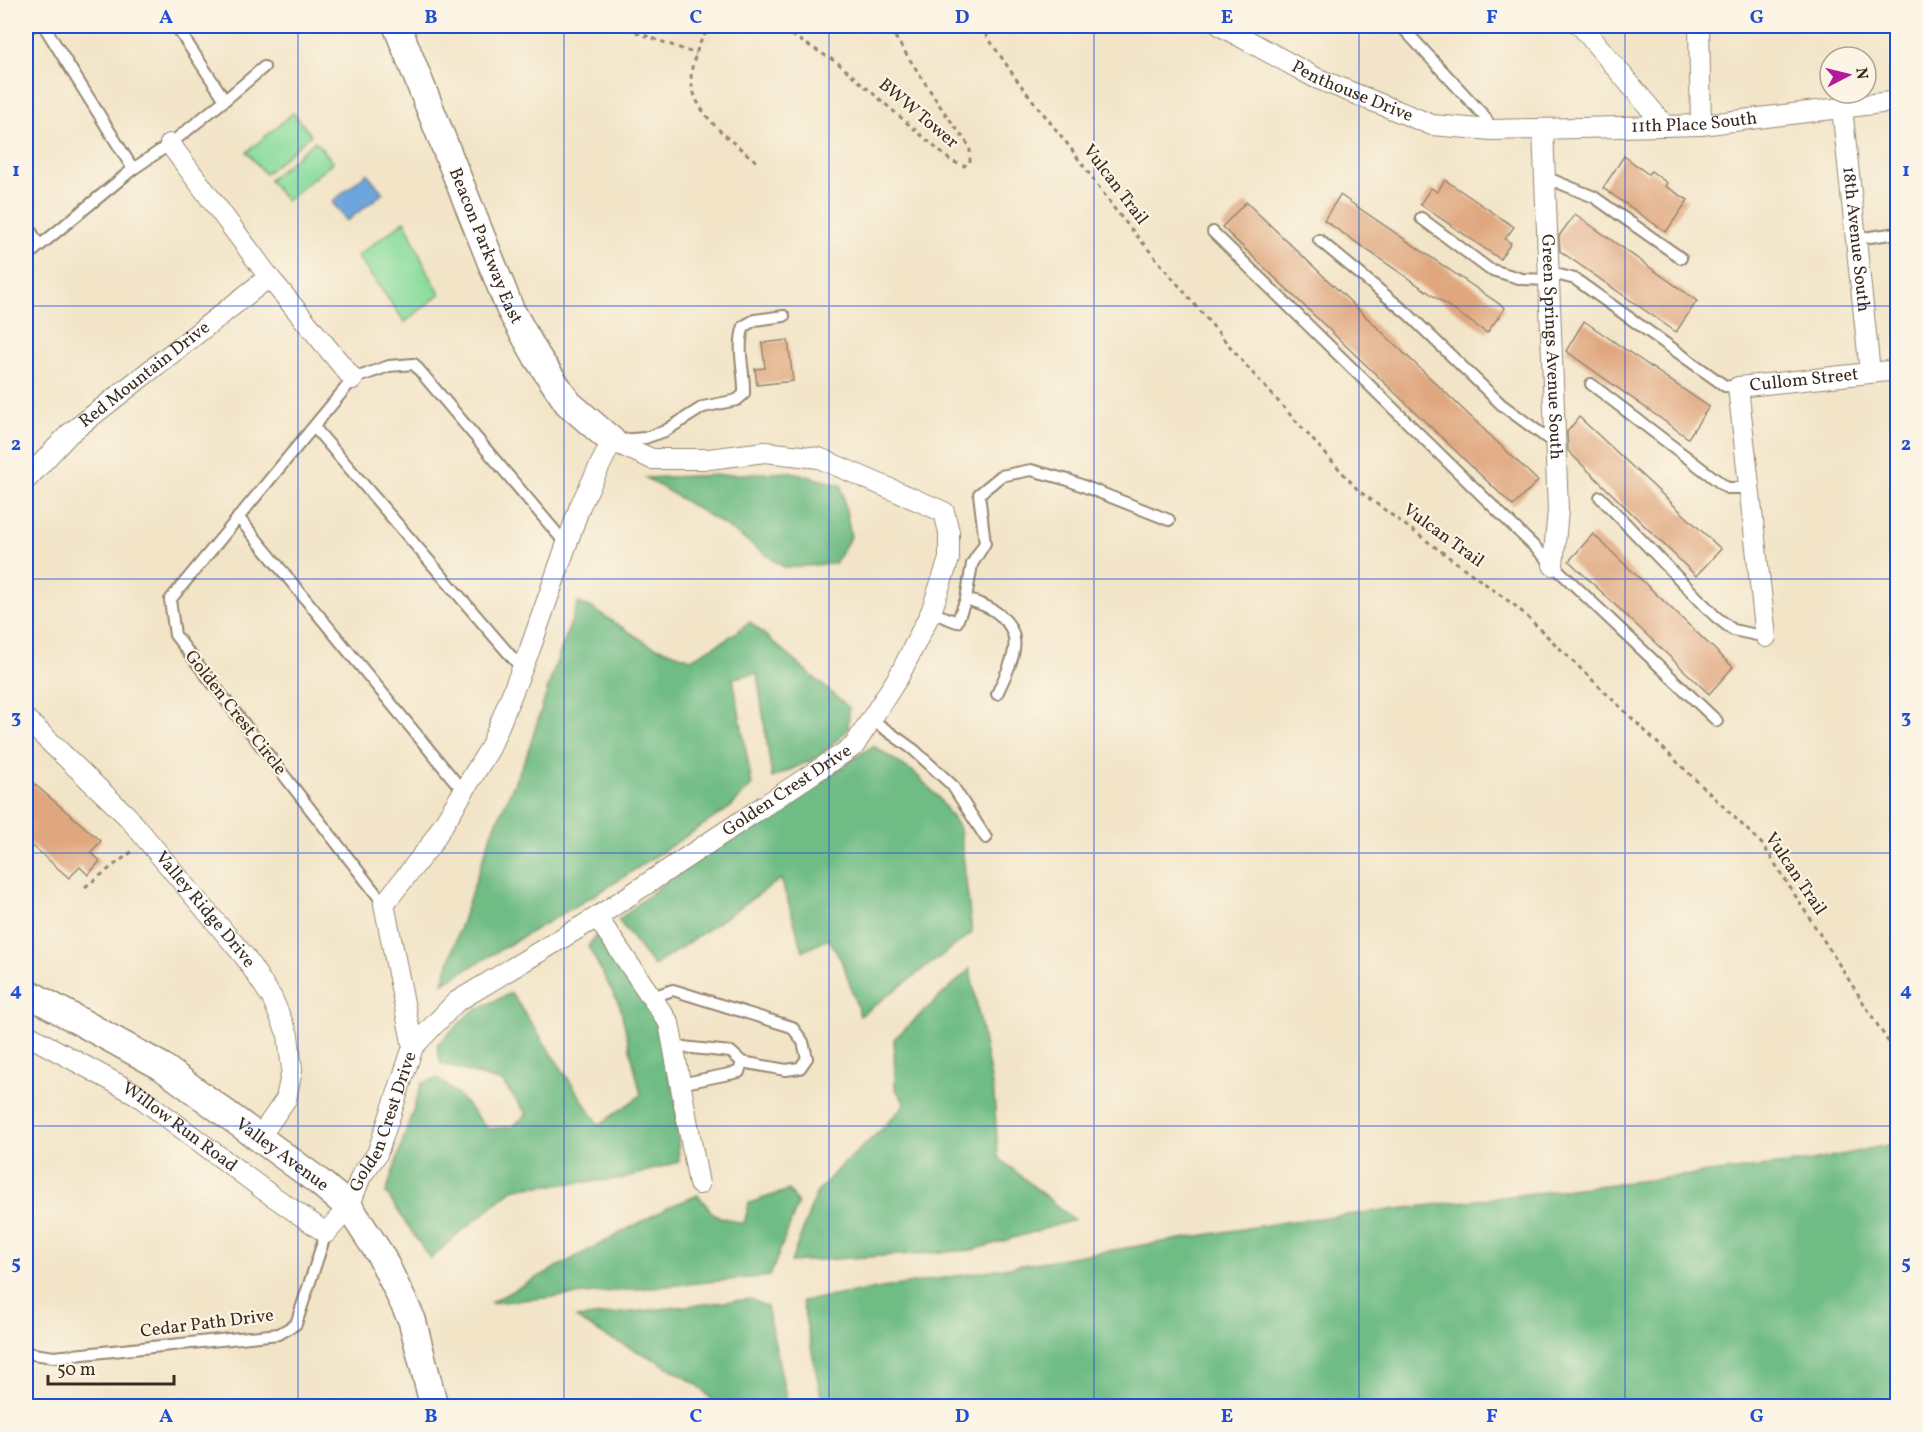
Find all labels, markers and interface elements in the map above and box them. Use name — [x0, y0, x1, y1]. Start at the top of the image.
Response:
text: A — [159, 4, 173, 32]
text: B — [424, 4, 438, 32]
text: C — [690, 4, 703, 32]
text: D — [955, 4, 969, 32]
text: E — [1221, 4, 1233, 32]
text: F — [1486, 4, 1498, 32]
text: G — [1750, 4, 1764, 32]
north arrow — [1818, 45, 1878, 105]
street label: Penthouse Drive — [1287, 54, 1417, 129]
text: N — [1849, 66, 1873, 81]
street label: BWW Tower — [873, 73, 964, 155]
street label: 11th Place South — [1631, 106, 1759, 139]
street label: Vulcan Trail — [1076, 140, 1154, 230]
text: 1 — [12, 157, 20, 185]
text: 1 — [1902, 157, 1910, 185]
street label: Beacon Parkway East — [442, 164, 529, 329]
street label: 18th Avenue South — [1836, 165, 1876, 313]
street label: Green Springs Avenue South — [1535, 233, 1569, 460]
street label: Red Mountain Drive — [74, 315, 215, 434]
street label: Cullom Street — [1749, 362, 1860, 398]
text: 2 — [11, 431, 21, 459]
text: 2 — [1901, 431, 1911, 459]
street label: Vulcan Trail — [1397, 498, 1489, 574]
street label: Golden Crest Circle — [178, 645, 292, 781]
text: 3 — [11, 704, 21, 732]
text: 3 — [1901, 704, 1911, 732]
street label: Golden Crest Drive — [717, 738, 857, 843]
street label: Vulcan Trail — [1758, 828, 1832, 920]
street label: Valley Ridge Drive — [149, 846, 261, 973]
text: 4 — [10, 977, 22, 1005]
text: 4 — [1900, 977, 1912, 1005]
street label: Golden Crest Drive — [344, 1048, 423, 1195]
street label: Willow Run Road — [118, 1076, 242, 1178]
street label: Valley Avenue — [230, 1112, 334, 1197]
text: 5 — [11, 1250, 21, 1278]
text: 5 — [1901, 1250, 1911, 1278]
street label: Cedar Path Drive — [139, 1303, 275, 1345]
scale bar — [48, 1348, 174, 1386]
text: 50 m — [57, 1358, 96, 1383]
text: A — [159, 1403, 173, 1431]
text: B — [424, 1403, 438, 1431]
text: C — [690, 1403, 703, 1431]
text: D — [955, 1403, 969, 1431]
text: E — [1221, 1403, 1233, 1431]
text: F — [1486, 1403, 1498, 1431]
text: G — [1750, 1403, 1764, 1431]

